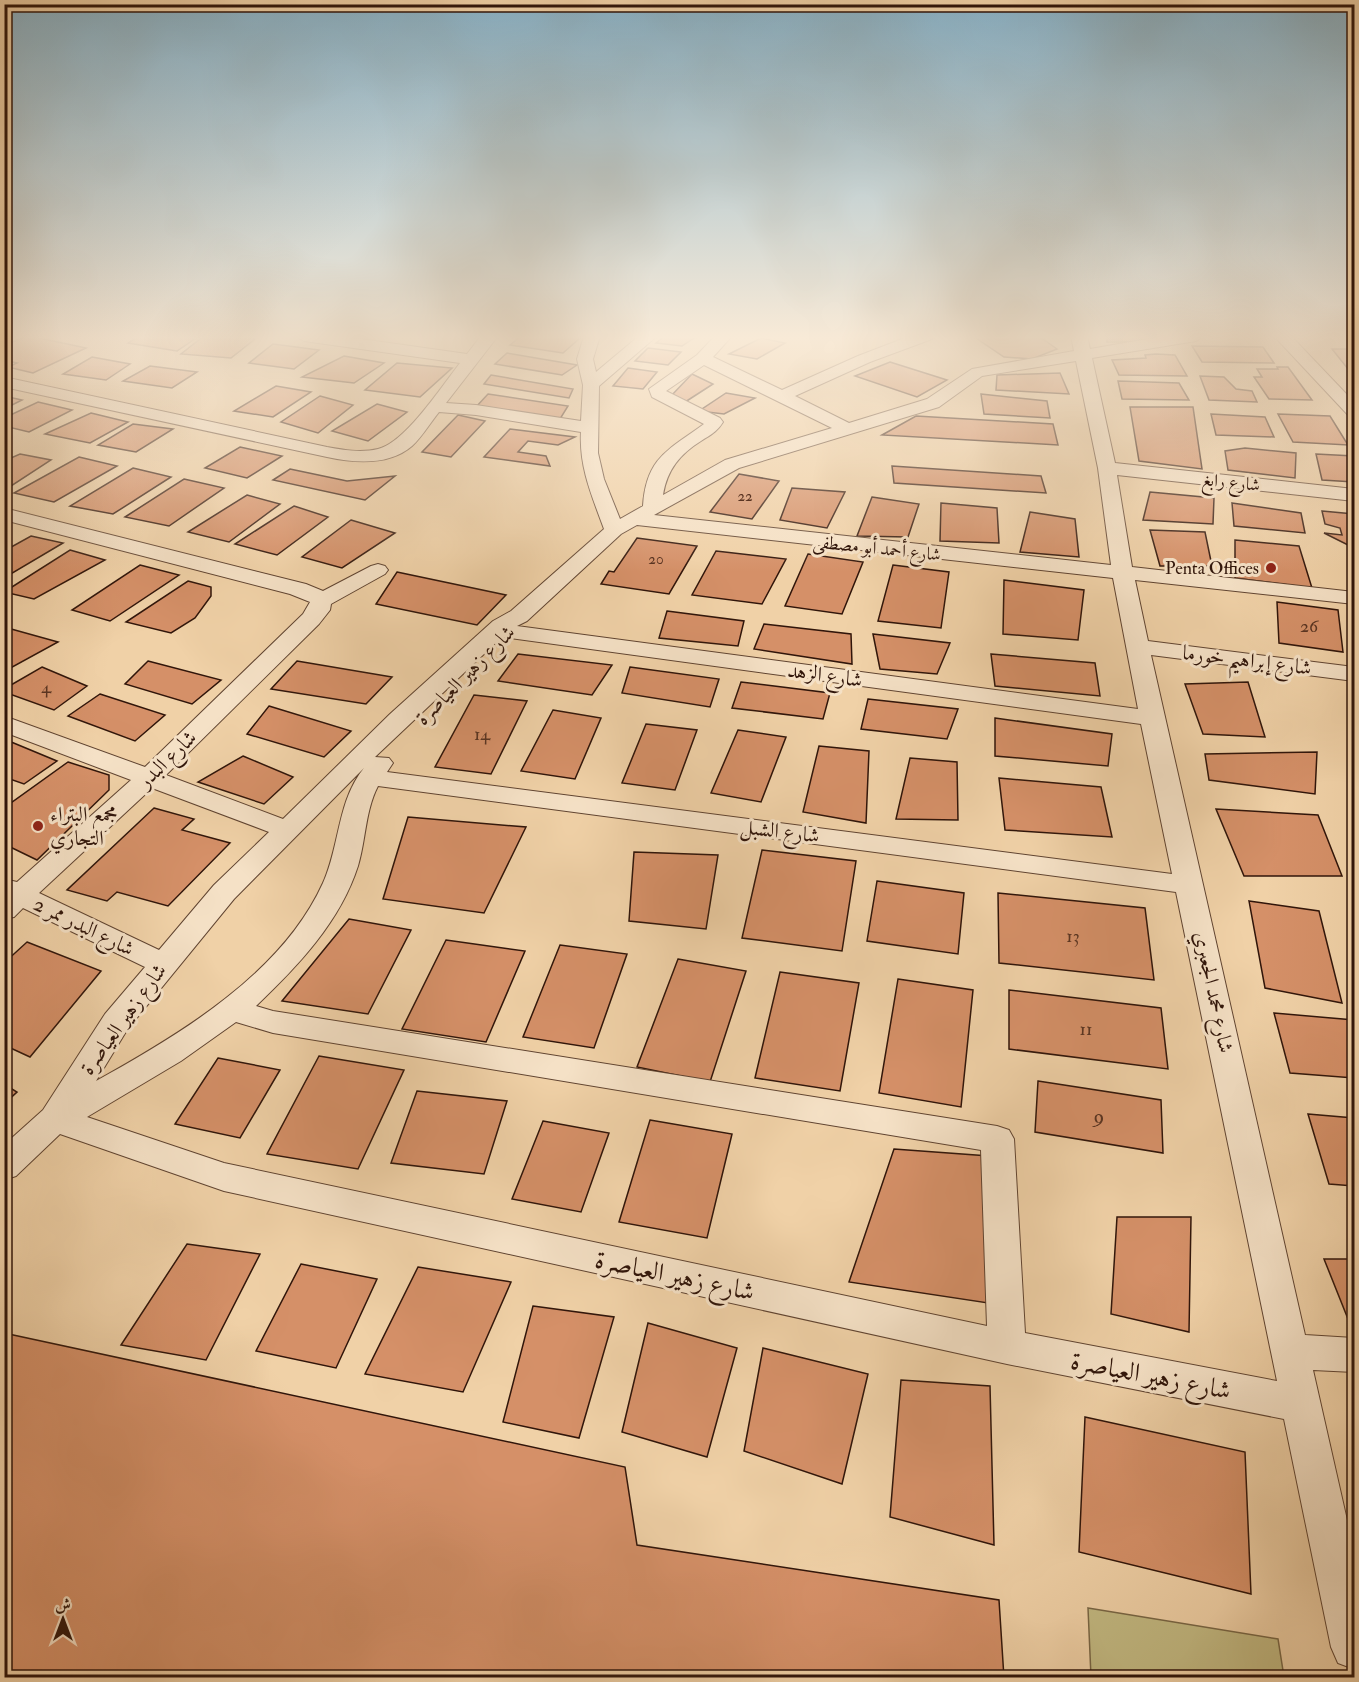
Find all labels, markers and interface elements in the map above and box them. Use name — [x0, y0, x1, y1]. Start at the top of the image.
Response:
street label: شارع رابغ — [1200, 468, 1261, 501]
house number: 22 — [737, 487, 753, 506]
street label: شارع أحمد أبو مصطفى — [812, 528, 942, 570]
house number: 20 — [648, 550, 664, 569]
place label: Penta Offices — [1165, 557, 1259, 580]
marker: Penta Offices — [1264, 561, 1278, 575]
house number: 26 — [1300, 615, 1319, 638]
street label: شارع زهير العياصرة — [409, 619, 524, 734]
street label: شارع إبراهيم خورما — [1180, 639, 1313, 689]
street label: شارع الزهد — [785, 657, 864, 698]
house number: 4 — [41, 676, 52, 699]
house number: 14 — [474, 723, 491, 746]
street label: شارع البدر — [130, 724, 206, 799]
place label: مجمع البتراء التجاري — [50, 801, 118, 854]
street label: شارع الشبل — [738, 813, 821, 854]
marker: مجمع البتراء التجاري — [31, 819, 45, 833]
street label: شارع البدر ممر 2 — [27, 890, 139, 966]
house number: 13 — [1066, 925, 1080, 948]
street label: شارع محمد الجعبري — [1184, 929, 1240, 1056]
street label: شارع زهير العياصرة — [74, 958, 176, 1083]
house number: 11 — [1080, 1018, 1092, 1041]
house number: 9 — [1092, 1103, 1104, 1130]
street label: شارع زهير العياصرة — [591, 1243, 758, 1313]
street label: شارع زهير العياصرة — [1067, 1345, 1234, 1412]
north arrow — [33, 1589, 93, 1649]
text: ش — [55, 1595, 71, 1615]

